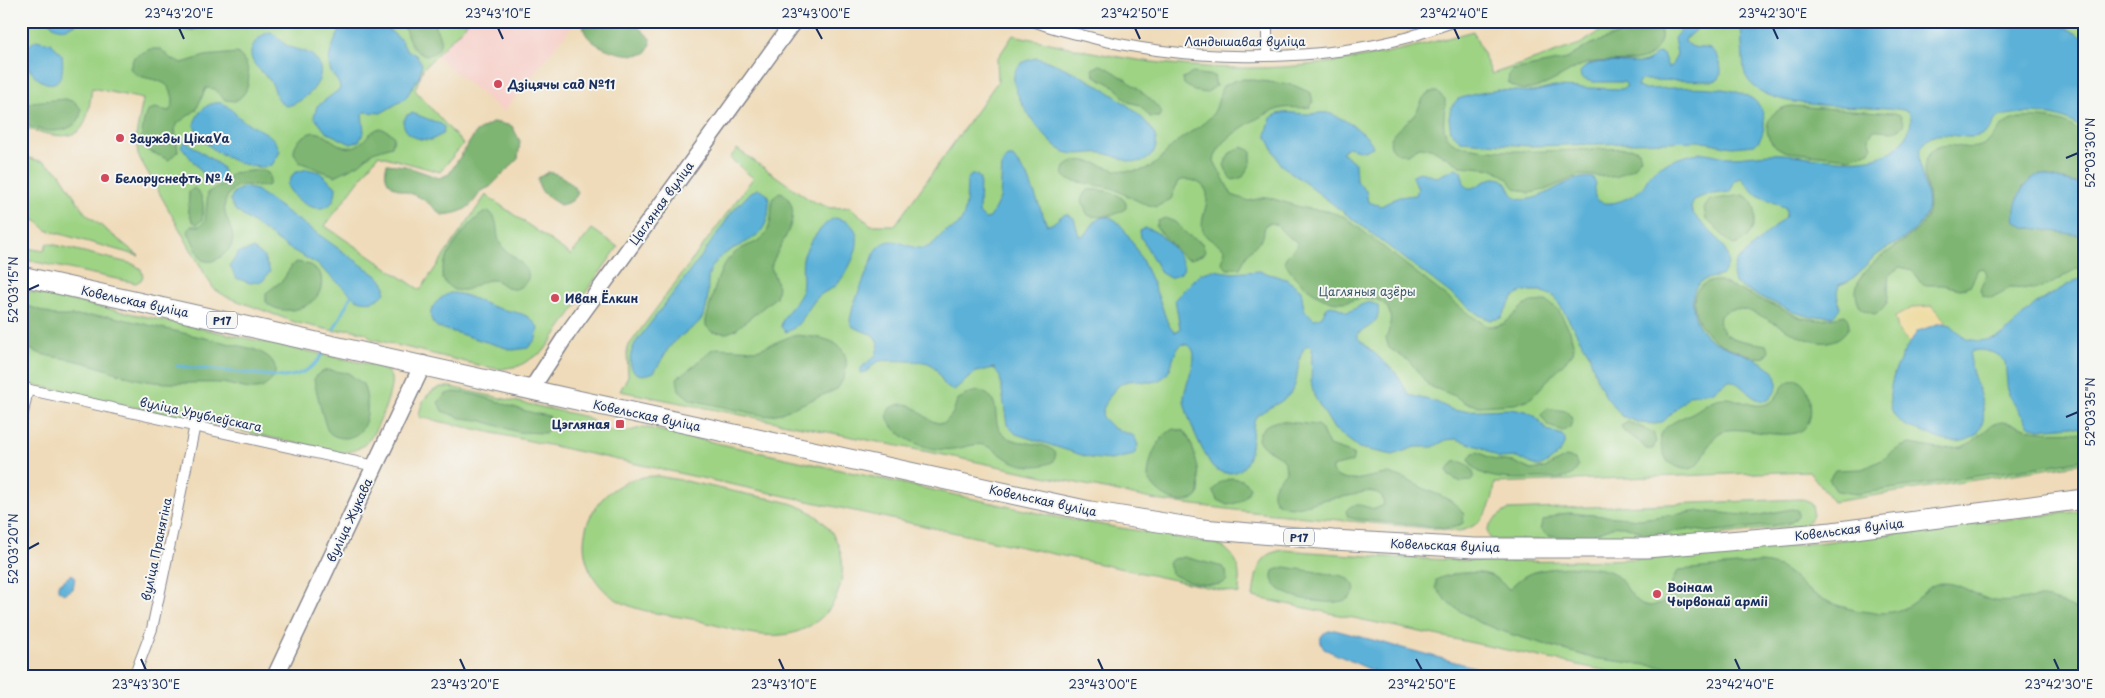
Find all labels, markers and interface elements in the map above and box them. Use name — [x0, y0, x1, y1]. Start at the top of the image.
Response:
text: 23°43'20"E — [145, 4, 213, 22]
text: 23°43'10"E — [465, 4, 531, 22]
text: 23°43'00"E — [781, 4, 851, 22]
text: 23°42'50"E — [1101, 4, 1169, 22]
text: 23°42'40"E — [1420, 4, 1488, 22]
text: 23°42'30"E — [1739, 4, 1807, 22]
street label: Ландышавая вуліца — [1185, 32, 1306, 50]
place label: Дзіцячы сад №11 — [507, 75, 615, 93]
marker: Дзіцячы сад №11 — [492, 78, 504, 90]
text: 52°03'30"N — [2081, 118, 2099, 188]
place label: Заужды ЦікаVа — [129, 129, 230, 147]
marker: Заужды ЦікаVа — [114, 132, 126, 144]
street label: Цагляная вуліца — [624, 157, 698, 249]
place label: Белоруснефть № 4 — [115, 169, 233, 187]
marker: Белоруснефть № 4 — [99, 172, 111, 184]
text: 52°03'15"N — [4, 256, 22, 324]
street label: Ковельская вуліца — [79, 281, 191, 321]
park label: Цагляныя азёры — [1318, 282, 1416, 300]
place label: Иван Ёлкин — [565, 289, 639, 307]
marker: Иван Ёлкин — [549, 292, 561, 304]
road number: Р17 — [207, 312, 237, 328]
text: 52°03'35"N — [2081, 377, 2099, 447]
street label: вуліца Урублеўскага — [138, 392, 264, 436]
street label: Ковельская вуліца — [591, 395, 703, 435]
place label: Цэгляная — [552, 415, 610, 433]
marker: Цэгляная — [614, 418, 626, 430]
street label: вуліца Жукава — [322, 475, 377, 565]
street label: Ковельская вуліца — [987, 480, 1099, 520]
street label: вуліца Пранягіна — [136, 495, 176, 602]
text: 52°03'20"N — [4, 513, 22, 585]
street label: Ковельская вуліца — [1793, 513, 1905, 545]
road number: Р17 — [1284, 528, 1314, 546]
street label: Ковельская вуліца — [1390, 534, 1501, 556]
place label: Воінам Чырвонай арміі — [1667, 578, 1768, 610]
marker: Воінам Чырвонай арміі — [1651, 588, 1663, 600]
text: 23°43'30"E — [112, 675, 180, 693]
text: 23°43'20"E — [431, 675, 499, 693]
text: 23°43'10"E — [751, 675, 817, 693]
text: 23°43'00"E — [1068, 675, 1138, 693]
text: 23°42'50"E — [1388, 675, 1456, 693]
text: 23°42'40"E — [1706, 675, 1774, 693]
text: 23°42'30"E — [2025, 675, 2093, 693]

